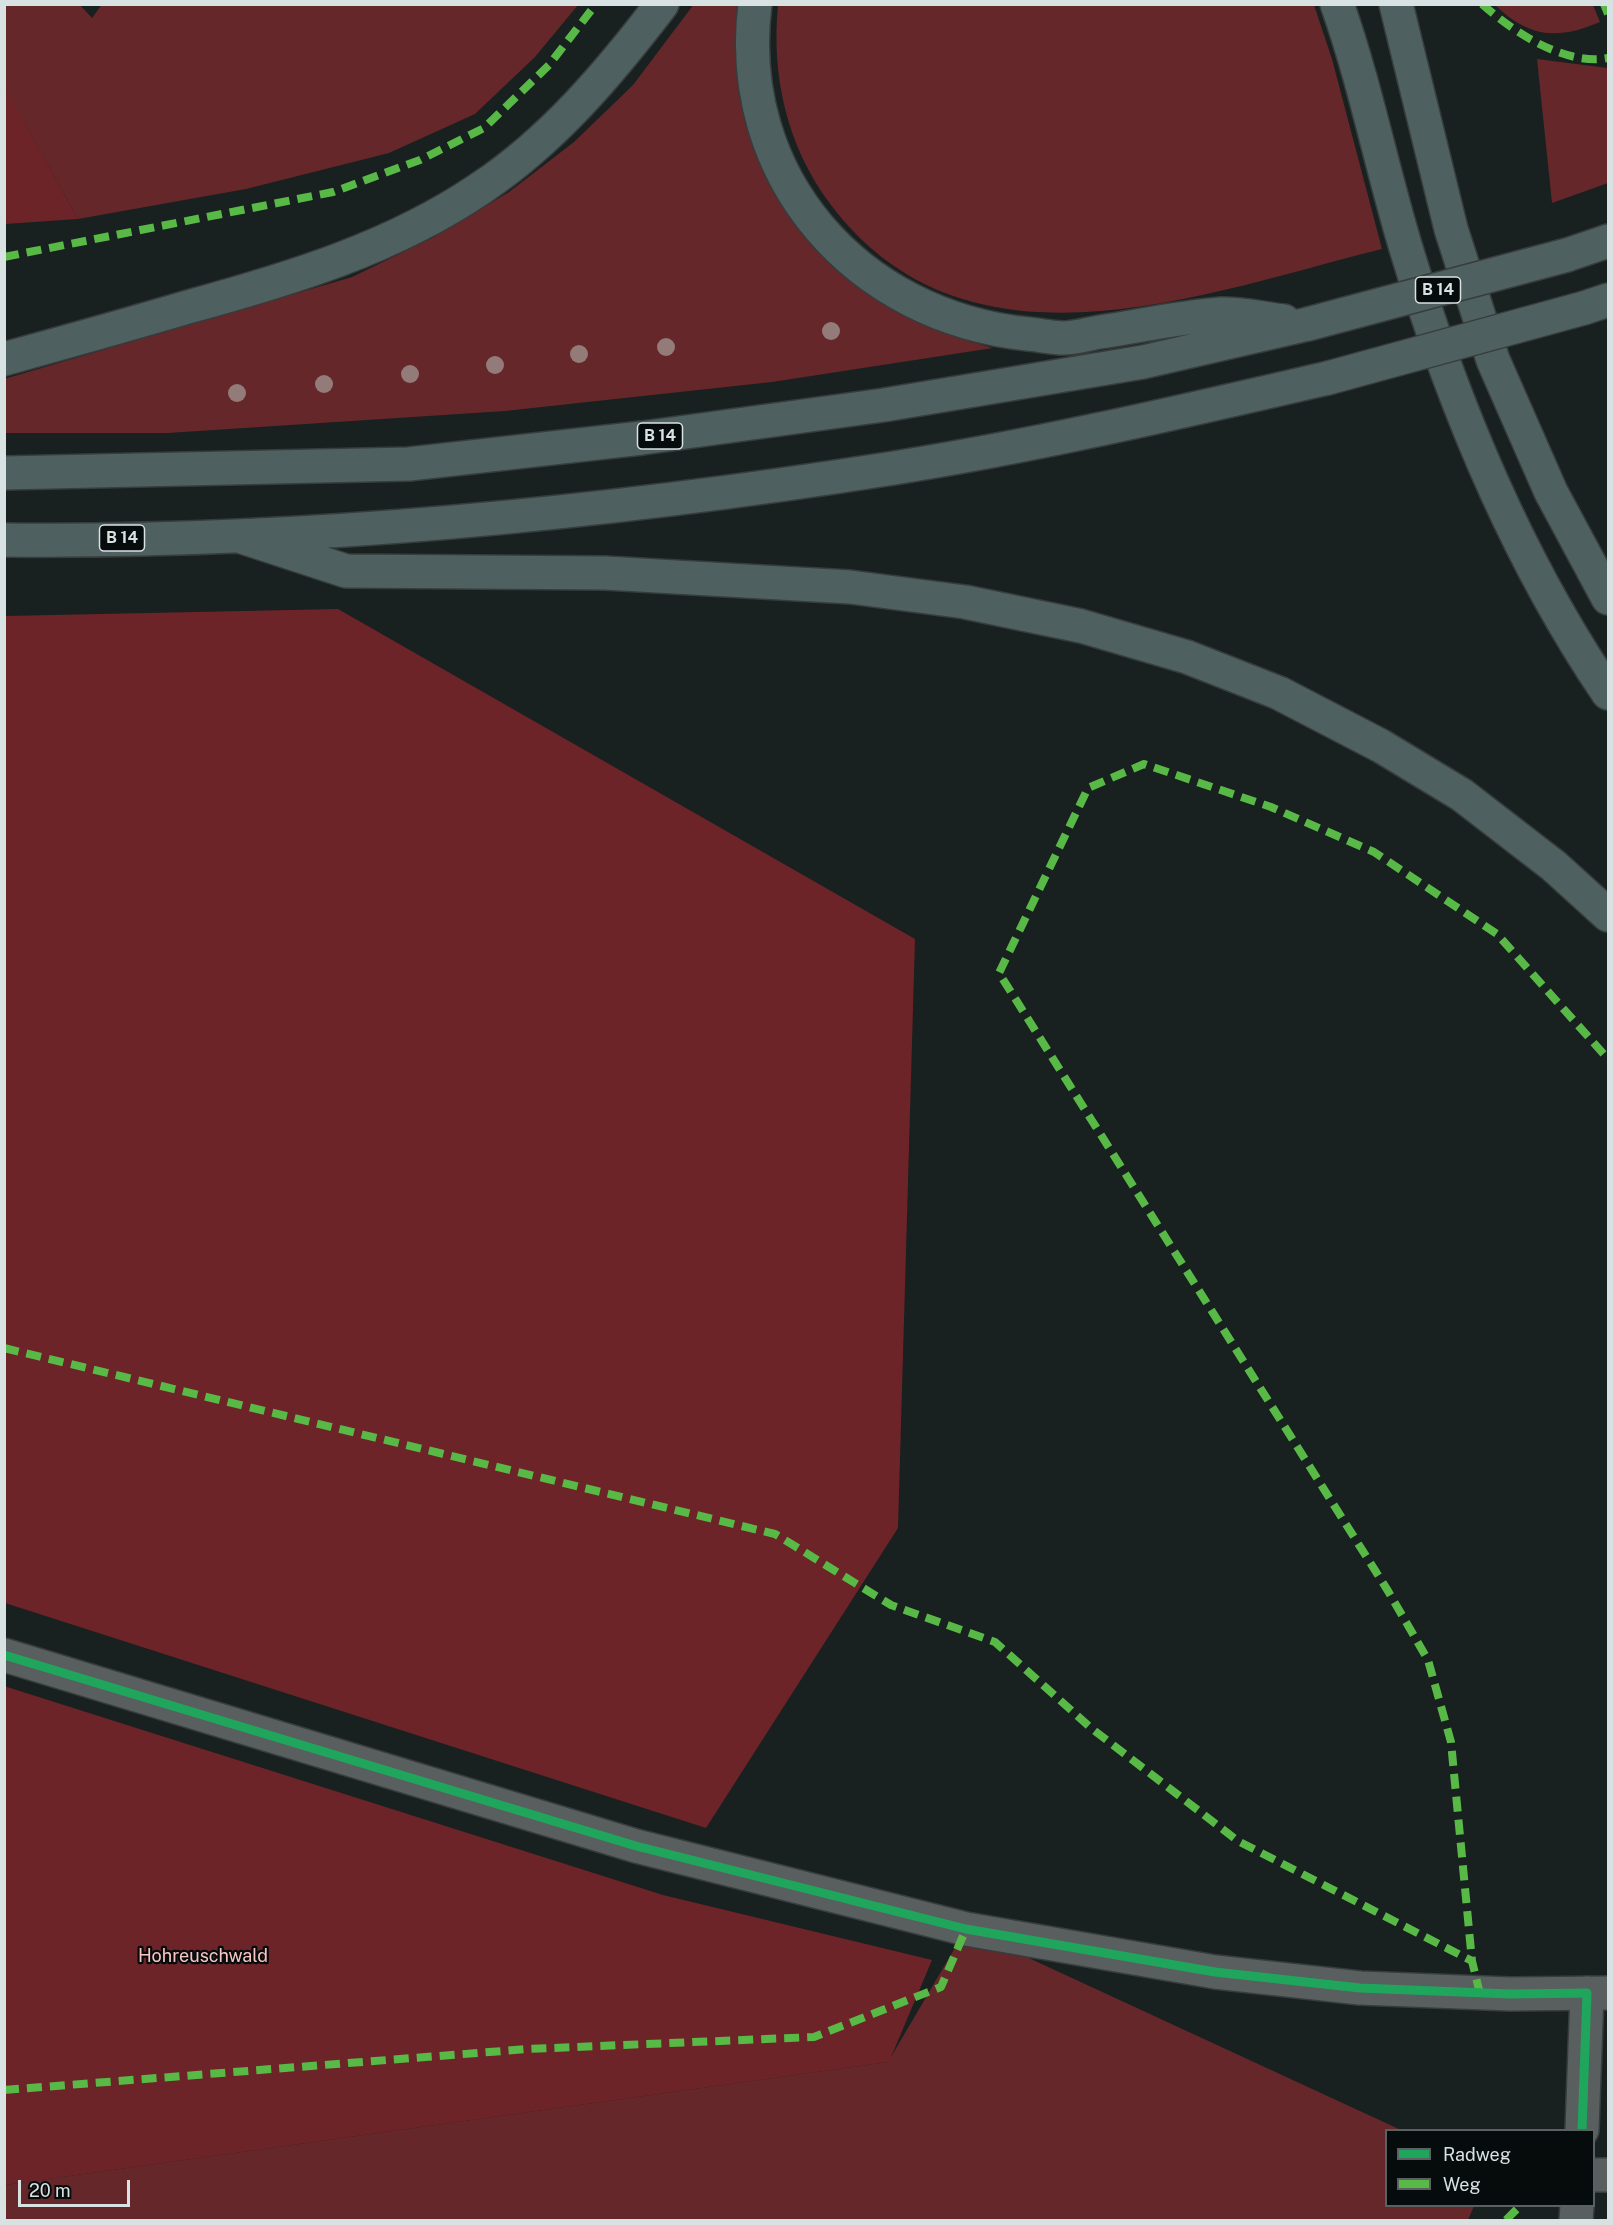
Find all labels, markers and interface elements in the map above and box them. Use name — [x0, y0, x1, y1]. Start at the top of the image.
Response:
road number: B 14 — [1416, 277, 1460, 303]
road number: B 14 — [638, 423, 682, 449]
road number: B 14 — [100, 525, 144, 551]
park label: Hohreuschwald — [138, 1945, 268, 1967]
legend — [1385, 2129, 1595, 2207]
text: Radweg — [1443, 2144, 1511, 2165]
scale bar — [21, 2168, 134, 2206]
text: Weg — [1443, 2174, 1481, 2195]
text: 20 m — [29, 2180, 71, 2201]

